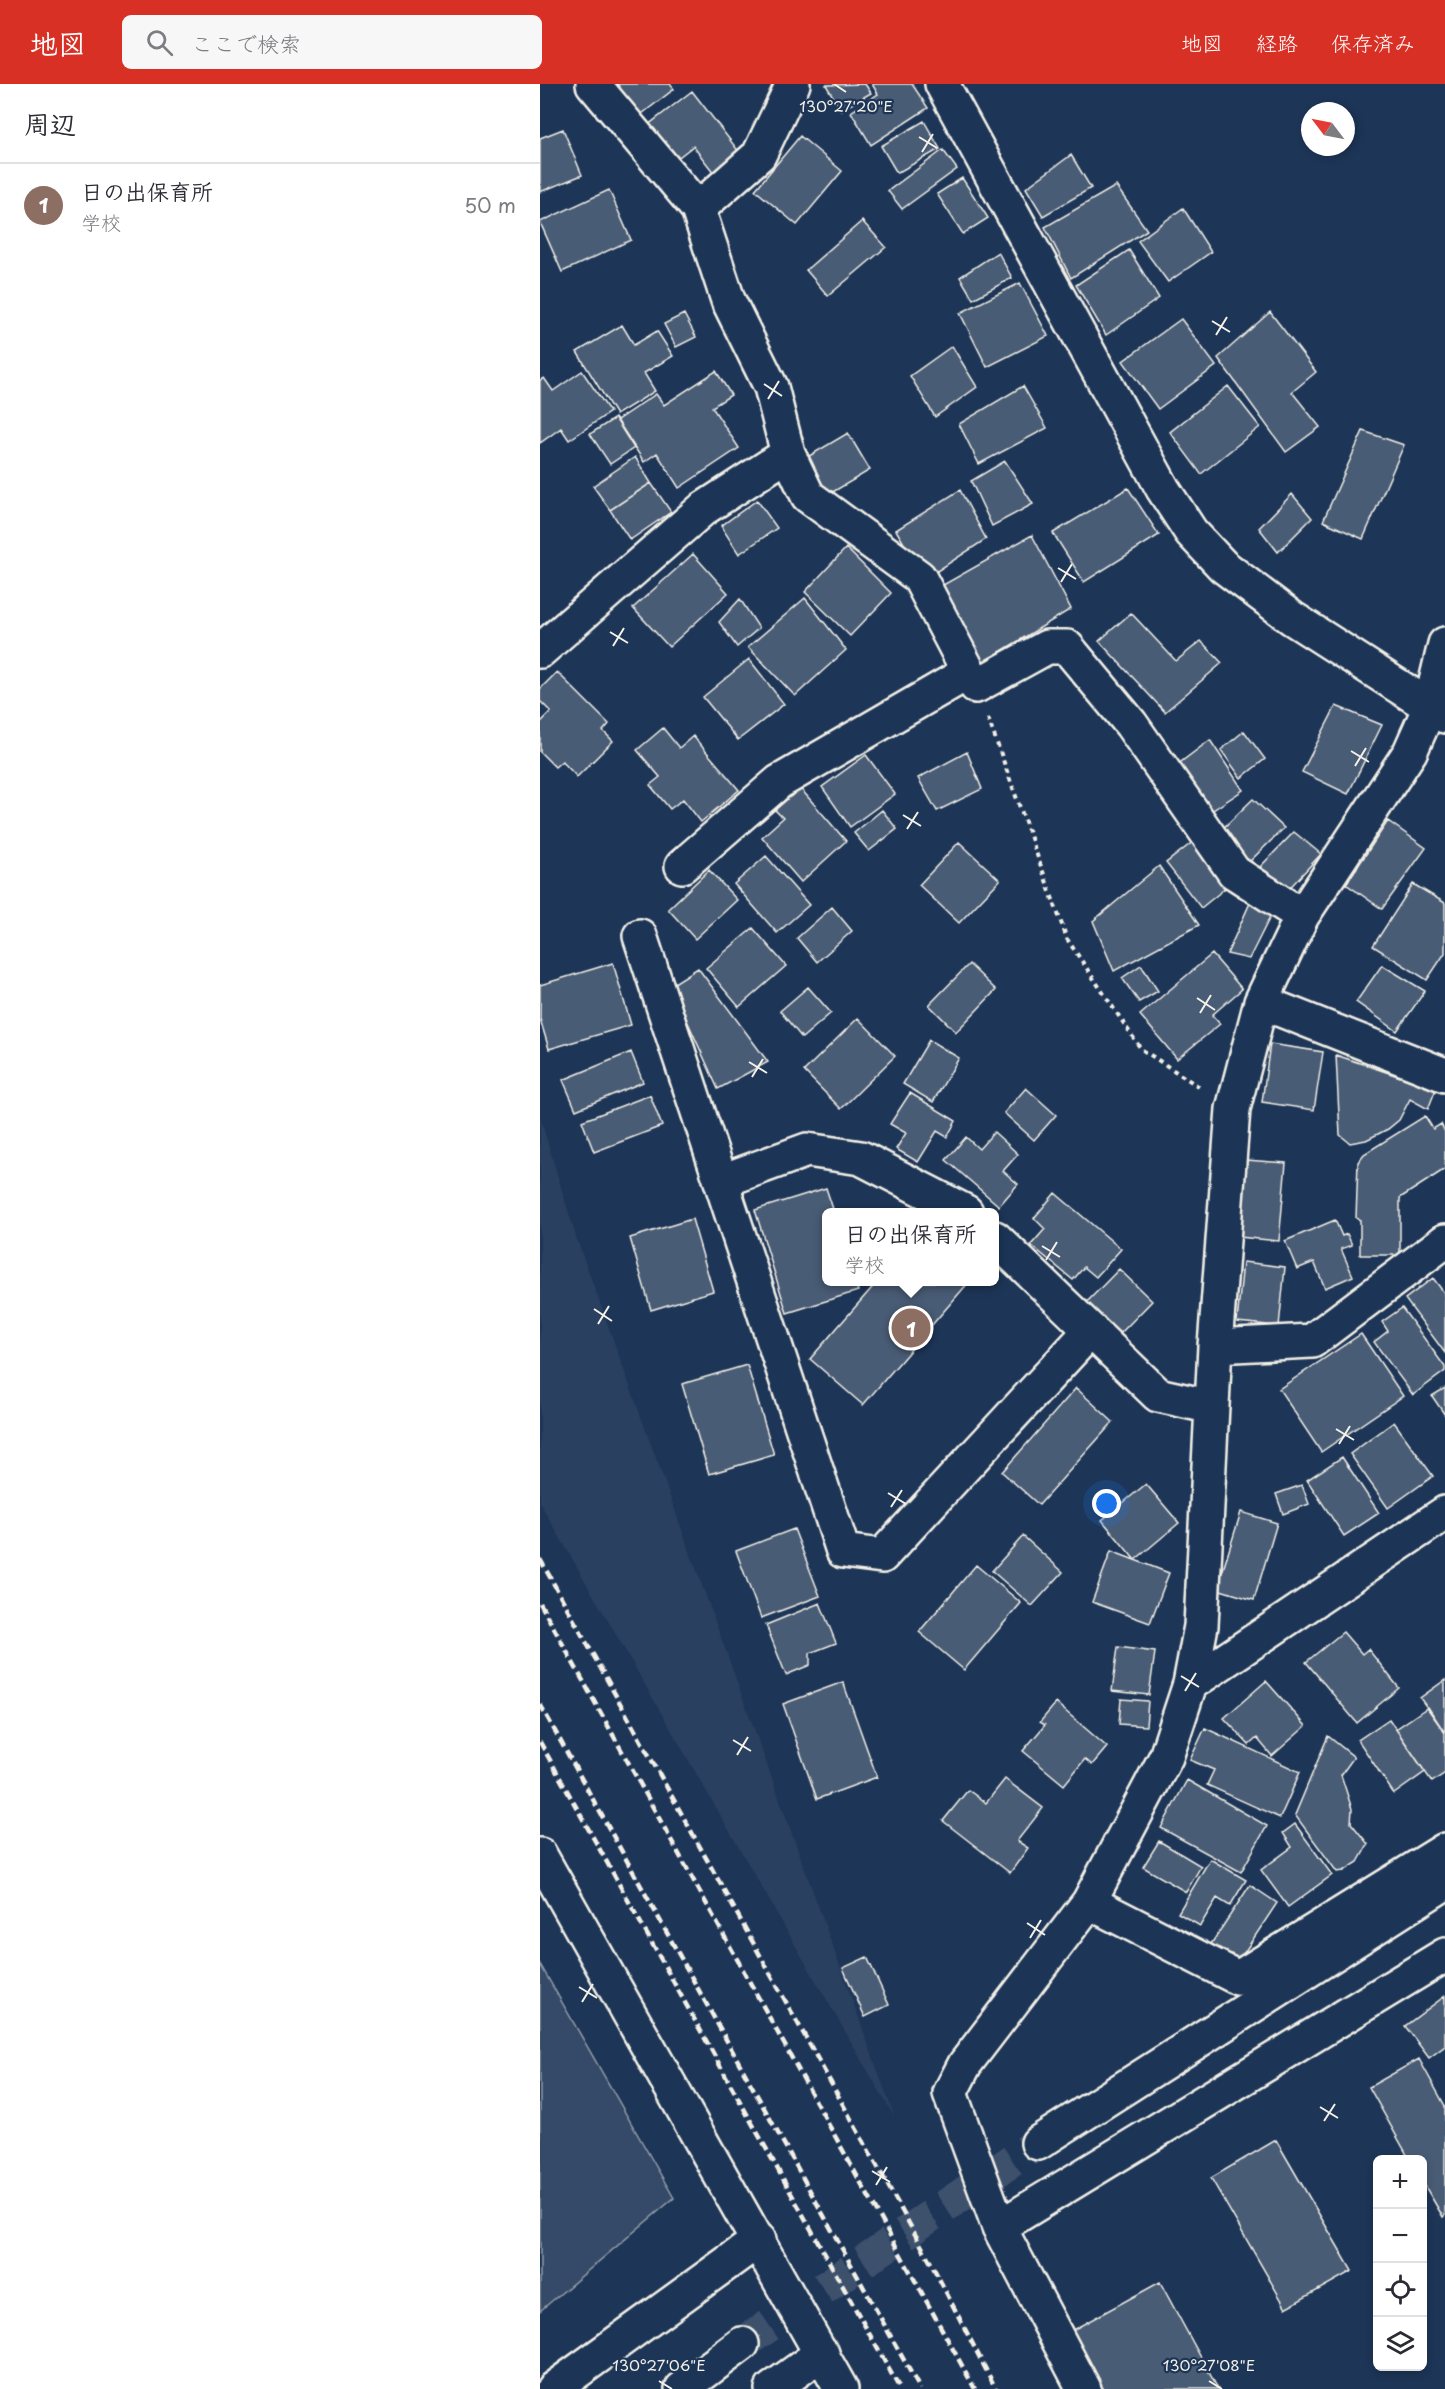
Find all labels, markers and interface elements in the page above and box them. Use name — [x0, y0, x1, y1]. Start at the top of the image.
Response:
search box — [122, 15, 542, 69]
text: 地図 — [30, 21, 86, 64]
icon: search — [143, 26, 176, 59]
text: ここで検索 — [191, 26, 301, 59]
text: 地図 — [1181, 26, 1223, 58]
text: 経路 — [1256, 26, 1298, 58]
text: 保存済み — [1331, 26, 1415, 58]
text: 130°27'20"E — [799, 94, 893, 117]
north arrow — [1301, 102, 1355, 156]
text: 周辺 — [24, 104, 76, 143]
text: 日の出保育所 — [81, 174, 213, 207]
text: 1 — [39, 190, 48, 220]
text: 50 m — [464, 190, 516, 220]
text: 学校 — [81, 207, 121, 237]
popup — [822, 1208, 999, 1286]
text: 日の出保育所 — [844, 1216, 977, 1249]
text: 学校 — [844, 1249, 884, 1279]
pin: 1 — [892, 1306, 931, 1350]
your location — [1092, 1489, 1121, 1518]
map controls — [1373, 2155, 1427, 2371]
button: + — [1373, 2155, 1427, 2209]
button: − — [1373, 2209, 1427, 2263]
button: locate — [1373, 2263, 1427, 2317]
button: layers — [1373, 2317, 1427, 2371]
text: 130°27'06"E — [612, 2353, 706, 2376]
text: 130°27'08"E — [1163, 2353, 1255, 2376]

